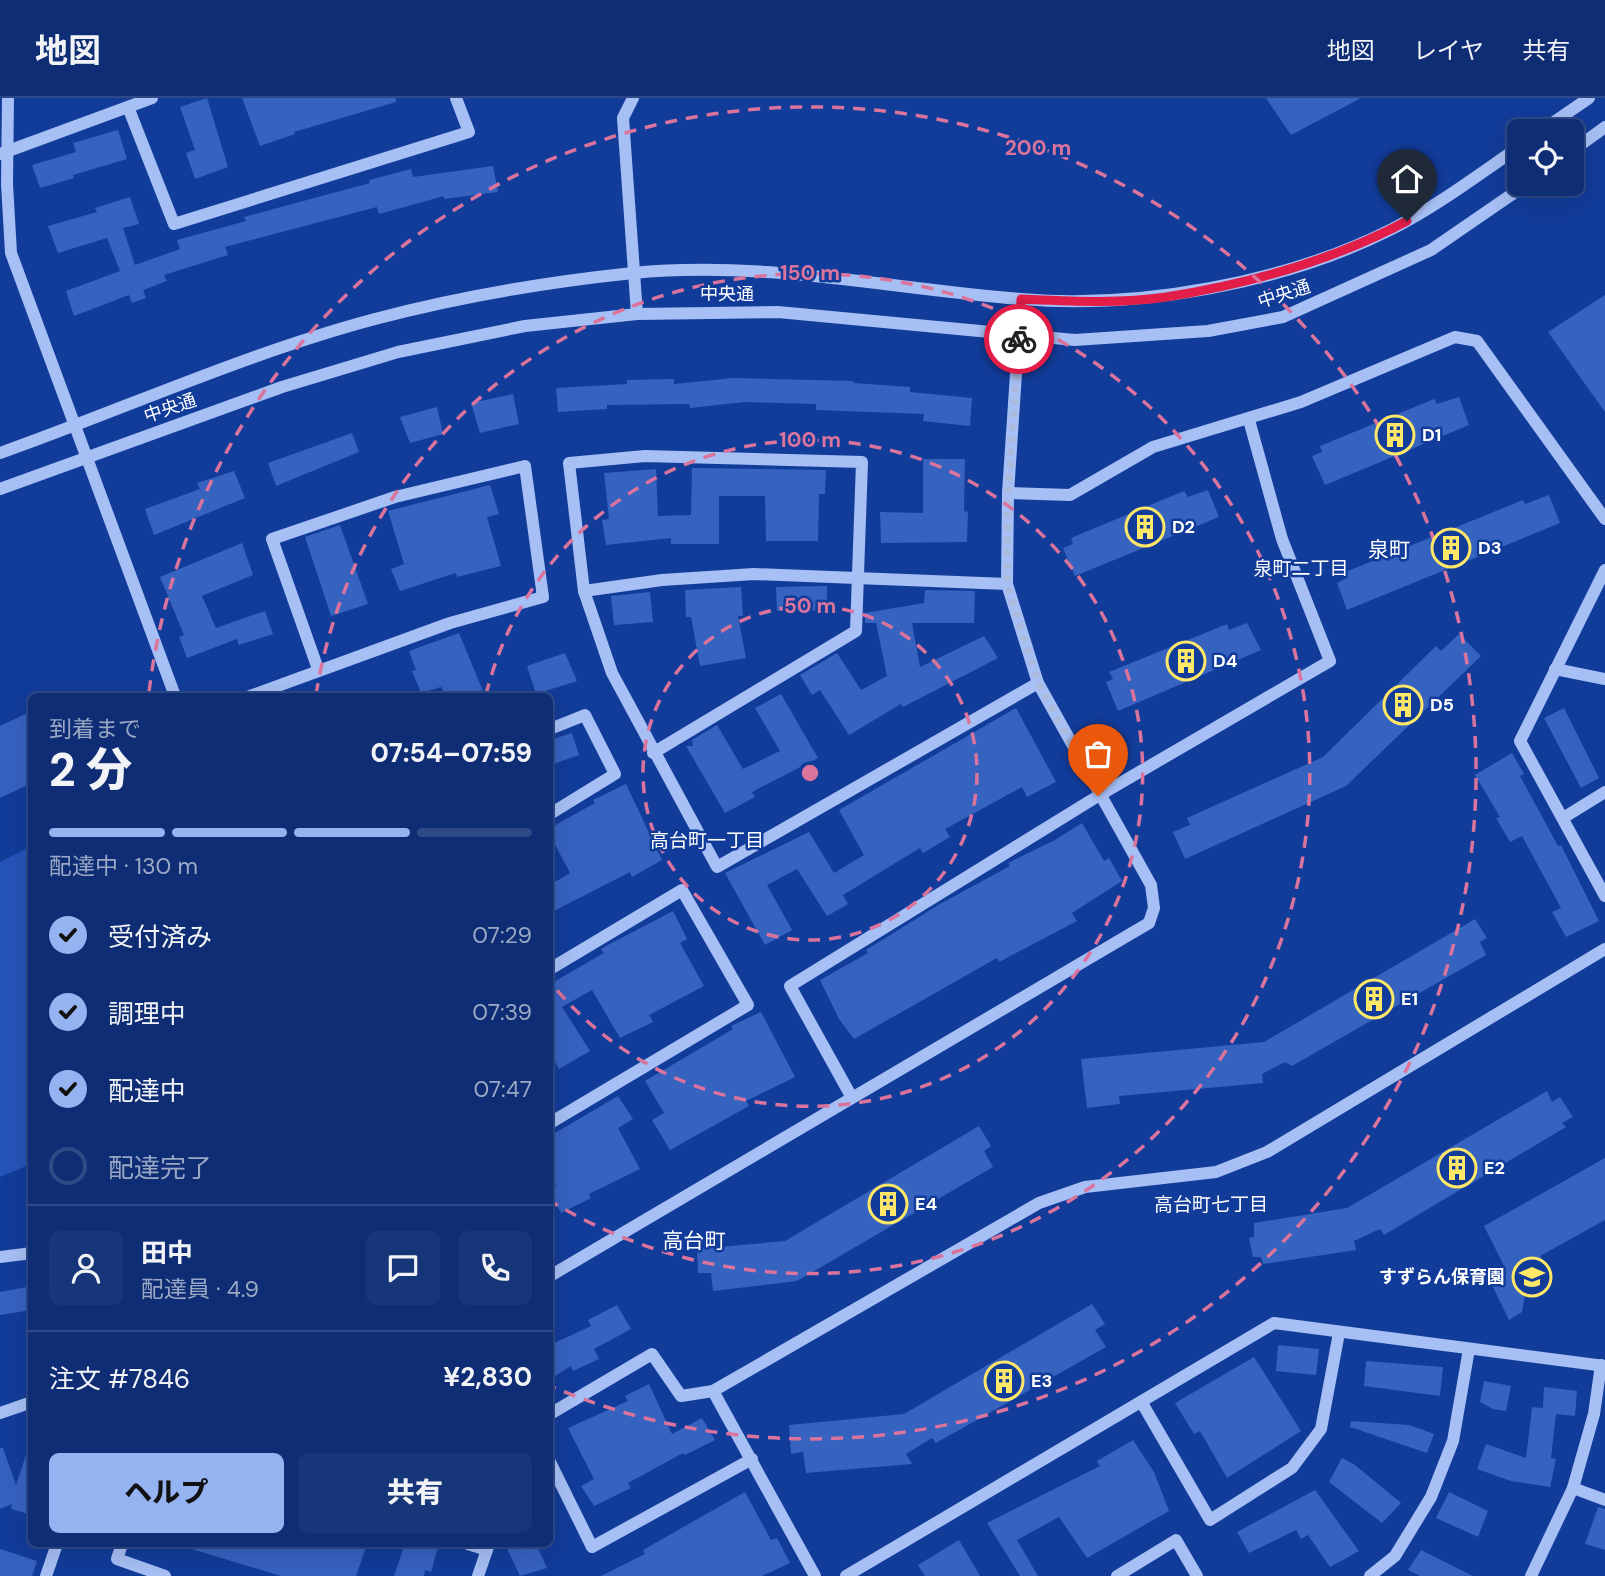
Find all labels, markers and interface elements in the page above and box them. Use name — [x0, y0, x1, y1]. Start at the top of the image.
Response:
text: 地図 — [35, 29, 101, 72]
text: 地図 — [1327, 35, 1375, 66]
text: レイヤ — [1413, 35, 1484, 66]
text: 共有 — [1522, 35, 1570, 66]
map controls — [1507, 119, 1584, 196]
button: locate — [1507, 119, 1584, 196]
text: 200 m — [1005, 134, 1071, 162]
pin — [1377, 149, 1437, 221]
icon: home — [1388, 160, 1426, 198]
text: 150 m — [780, 259, 840, 287]
street label: 中央通 — [1255, 274, 1313, 314]
street label: 中央通 — [700, 282, 754, 306]
courier — [984, 304, 1054, 374]
icon: bike — [1000, 320, 1038, 358]
street label: 中央通 — [141, 388, 199, 428]
building icon: D1 — [1374, 414, 1416, 456]
place label: D1 — [1422, 423, 1441, 447]
text: 100 m — [779, 426, 841, 454]
building icon: D2 — [1124, 506, 1166, 548]
place label: D2 — [1172, 515, 1195, 539]
building icon: D3 — [1430, 527, 1472, 569]
district label: 泉町 — [1368, 536, 1410, 564]
place label: D3 — [1478, 536, 1502, 560]
district label: 泉町二丁目 — [1253, 556, 1349, 581]
text: 50 m — [784, 592, 836, 620]
building icon: D4 — [1165, 640, 1207, 682]
place label: D4 — [1213, 649, 1238, 673]
building icon: D5 — [1382, 684, 1424, 726]
place label: D5 — [1430, 693, 1454, 717]
text: 到着まで — [49, 714, 141, 744]
pin — [1068, 724, 1128, 796]
icon: bag — [1079, 735, 1117, 773]
text: 07:54–07:59 — [371, 736, 532, 770]
text: 2 分 — [49, 740, 132, 800]
centre of rings — [798, 761, 822, 785]
district label: 高台町一丁目 — [650, 828, 764, 853]
text: 配達中 · 130 m — [49, 851, 198, 881]
icon: check — [49, 916, 87, 954]
text: 受付済み — [108, 920, 212, 954]
text: 07:29 — [472, 920, 532, 950]
building icon: E1 — [1353, 978, 1395, 1020]
place label: E1 — [1401, 987, 1418, 1011]
icon: check — [49, 993, 87, 1031]
text: 調理中 — [108, 997, 186, 1031]
text: 07:39 — [472, 997, 532, 1027]
icon: check — [49, 1070, 87, 1108]
text: 配達中 — [108, 1074, 186, 1108]
text: 07:47 — [473, 1074, 532, 1104]
building icon: E2 — [1436, 1147, 1478, 1189]
text: 配達完了 — [108, 1151, 212, 1185]
place label: E2 — [1484, 1156, 1505, 1180]
building icon: E4 — [867, 1183, 909, 1225]
place label: E4 — [915, 1192, 937, 1216]
district label: 高台町七丁目 — [1154, 1192, 1268, 1217]
district label: 高台町 — [663, 1227, 726, 1255]
button: person — [49, 1231, 123, 1305]
button: chat — [366, 1231, 440, 1305]
button: phone — [458, 1231, 532, 1305]
text: 田中 — [141, 1236, 193, 1270]
school or university icon: すずらん保育園 — [1511, 1256, 1553, 1298]
place label: すずらん保育園 — [1379, 1265, 1505, 1289]
text: 配達員 · 4.9 — [141, 1274, 259, 1304]
text: ¥2,830 — [443, 1360, 532, 1394]
building icon: E3 — [983, 1360, 1025, 1402]
text: 注文 #7846 — [49, 1362, 190, 1396]
place label: E3 — [1031, 1369, 1052, 1393]
button: ヘルプ — [49, 1453, 284, 1533]
button: 共有 — [298, 1453, 532, 1533]

